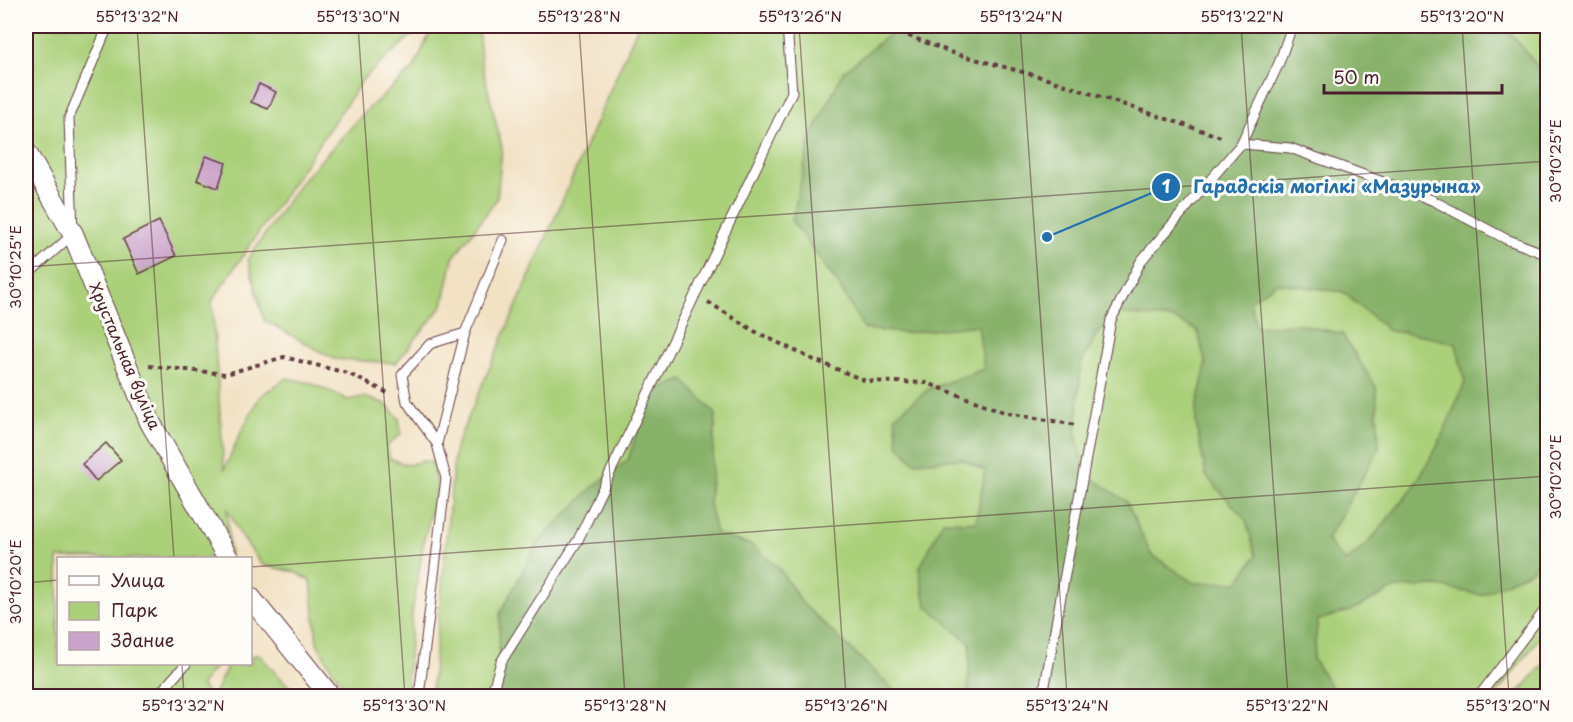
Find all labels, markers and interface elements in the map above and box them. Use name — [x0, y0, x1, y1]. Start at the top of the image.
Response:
text: 55°13'32"N — [95, 4, 179, 27]
text: 55°13'30"N — [316, 4, 400, 27]
text: 55°13'28"N — [537, 4, 621, 27]
text: 55°13'26"N — [758, 4, 842, 27]
text: 55°13'24"N — [979, 4, 1063, 27]
text: 55°13'22"N — [1200, 4, 1284, 27]
text: 55°13'20"N — [1420, 4, 1504, 27]
scale bar — [1324, 57, 1502, 95]
text: 50 m — [1333, 63, 1380, 90]
text: 30°10'25"E — [1543, 119, 1566, 203]
callout: Гарадскія могілкі «Мазурына» — [1151, 169, 1493, 205]
text: 1 — [1162, 172, 1171, 199]
text: Гарадскія могілкі «Мазурына» — [1193, 172, 1481, 199]
text: 30°10'25"E — [3, 225, 26, 309]
street label: Хрустальная вуліца — [84, 278, 168, 433]
text: 30°10'20"E — [1543, 434, 1566, 520]
text: 30°10'20"E — [3, 539, 26, 625]
legend — [57, 557, 252, 665]
text: Улица — [111, 566, 165, 593]
text: Парк — [111, 596, 158, 623]
text: Здание — [111, 626, 174, 653]
text: 55°13'32"N — [141, 693, 225, 716]
text: 55°13'30"N — [362, 693, 446, 716]
text: 55°13'28"N — [583, 693, 667, 716]
text: 55°13'26"N — [804, 693, 888, 716]
text: 55°13'24"N — [1025, 693, 1109, 716]
text: 55°13'22"N — [1245, 693, 1329, 716]
text: 55°13'20"N — [1466, 693, 1550, 716]

